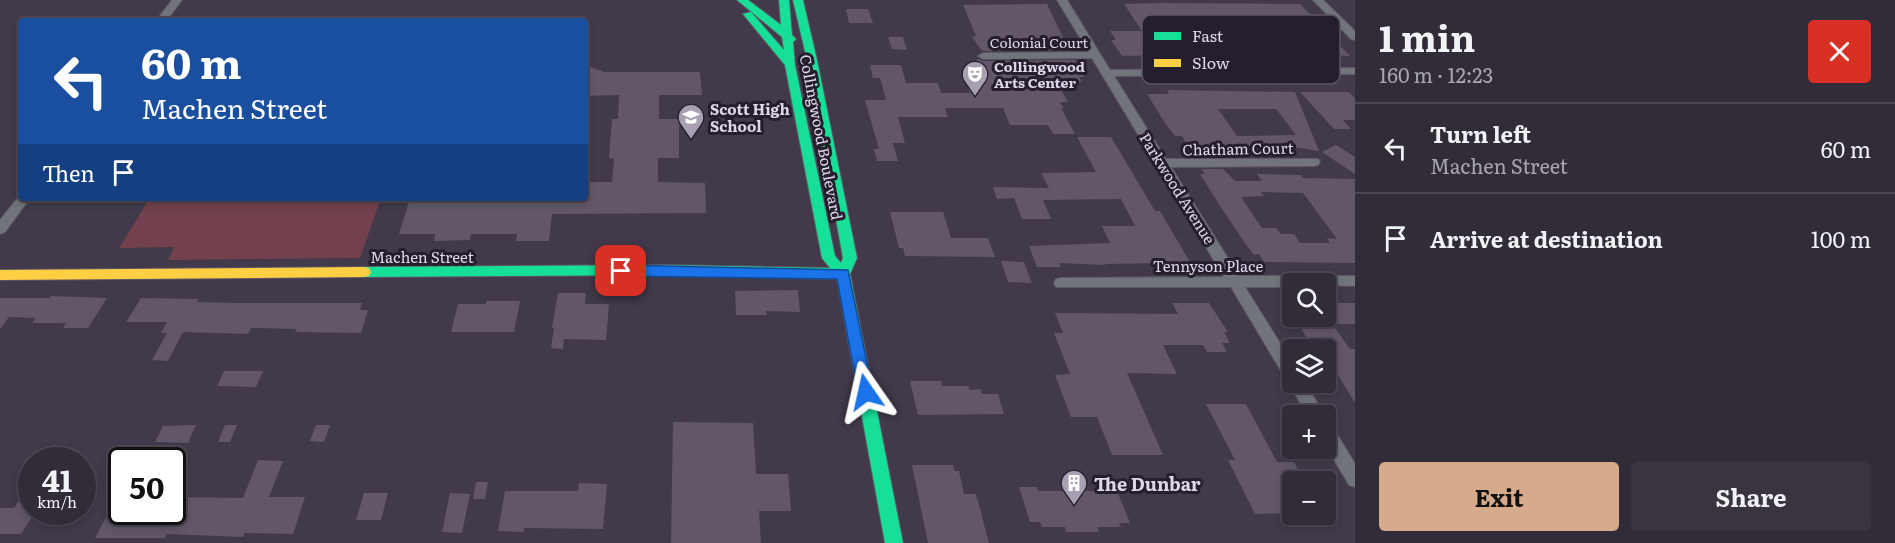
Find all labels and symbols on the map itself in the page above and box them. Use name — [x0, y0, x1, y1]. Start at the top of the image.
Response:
legend — [1142, 15, 1340, 84]
text: Fast — [1192, 23, 1224, 47]
street label: Colonial Court — [990, 32, 1089, 52]
text: Slow — [1192, 50, 1230, 74]
street label: Collingwood Boulevard — [795, 52, 849, 222]
place label: Collingwood Arts Center — [994, 56, 1085, 92]
theatre icon: Collingwood Arts Center — [960, 59, 990, 97]
place label: Scott High School — [710, 97, 790, 137]
school or university icon: Scott High School — [676, 102, 706, 140]
street label: Parkwood Avenue — [1134, 128, 1222, 248]
street label: Chatham Court — [1182, 136, 1294, 160]
street label: Machen Street — [370, 245, 474, 268]
pin — [595, 245, 646, 296]
street label: Tennyson Place — [1153, 254, 1263, 277]
position arrow — [834, 360, 898, 424]
speed limit sign: 50 — [108, 447, 186, 525]
building icon: The Dunbar — [1059, 468, 1089, 506]
place label: The Dunbar — [1094, 470, 1201, 497]

